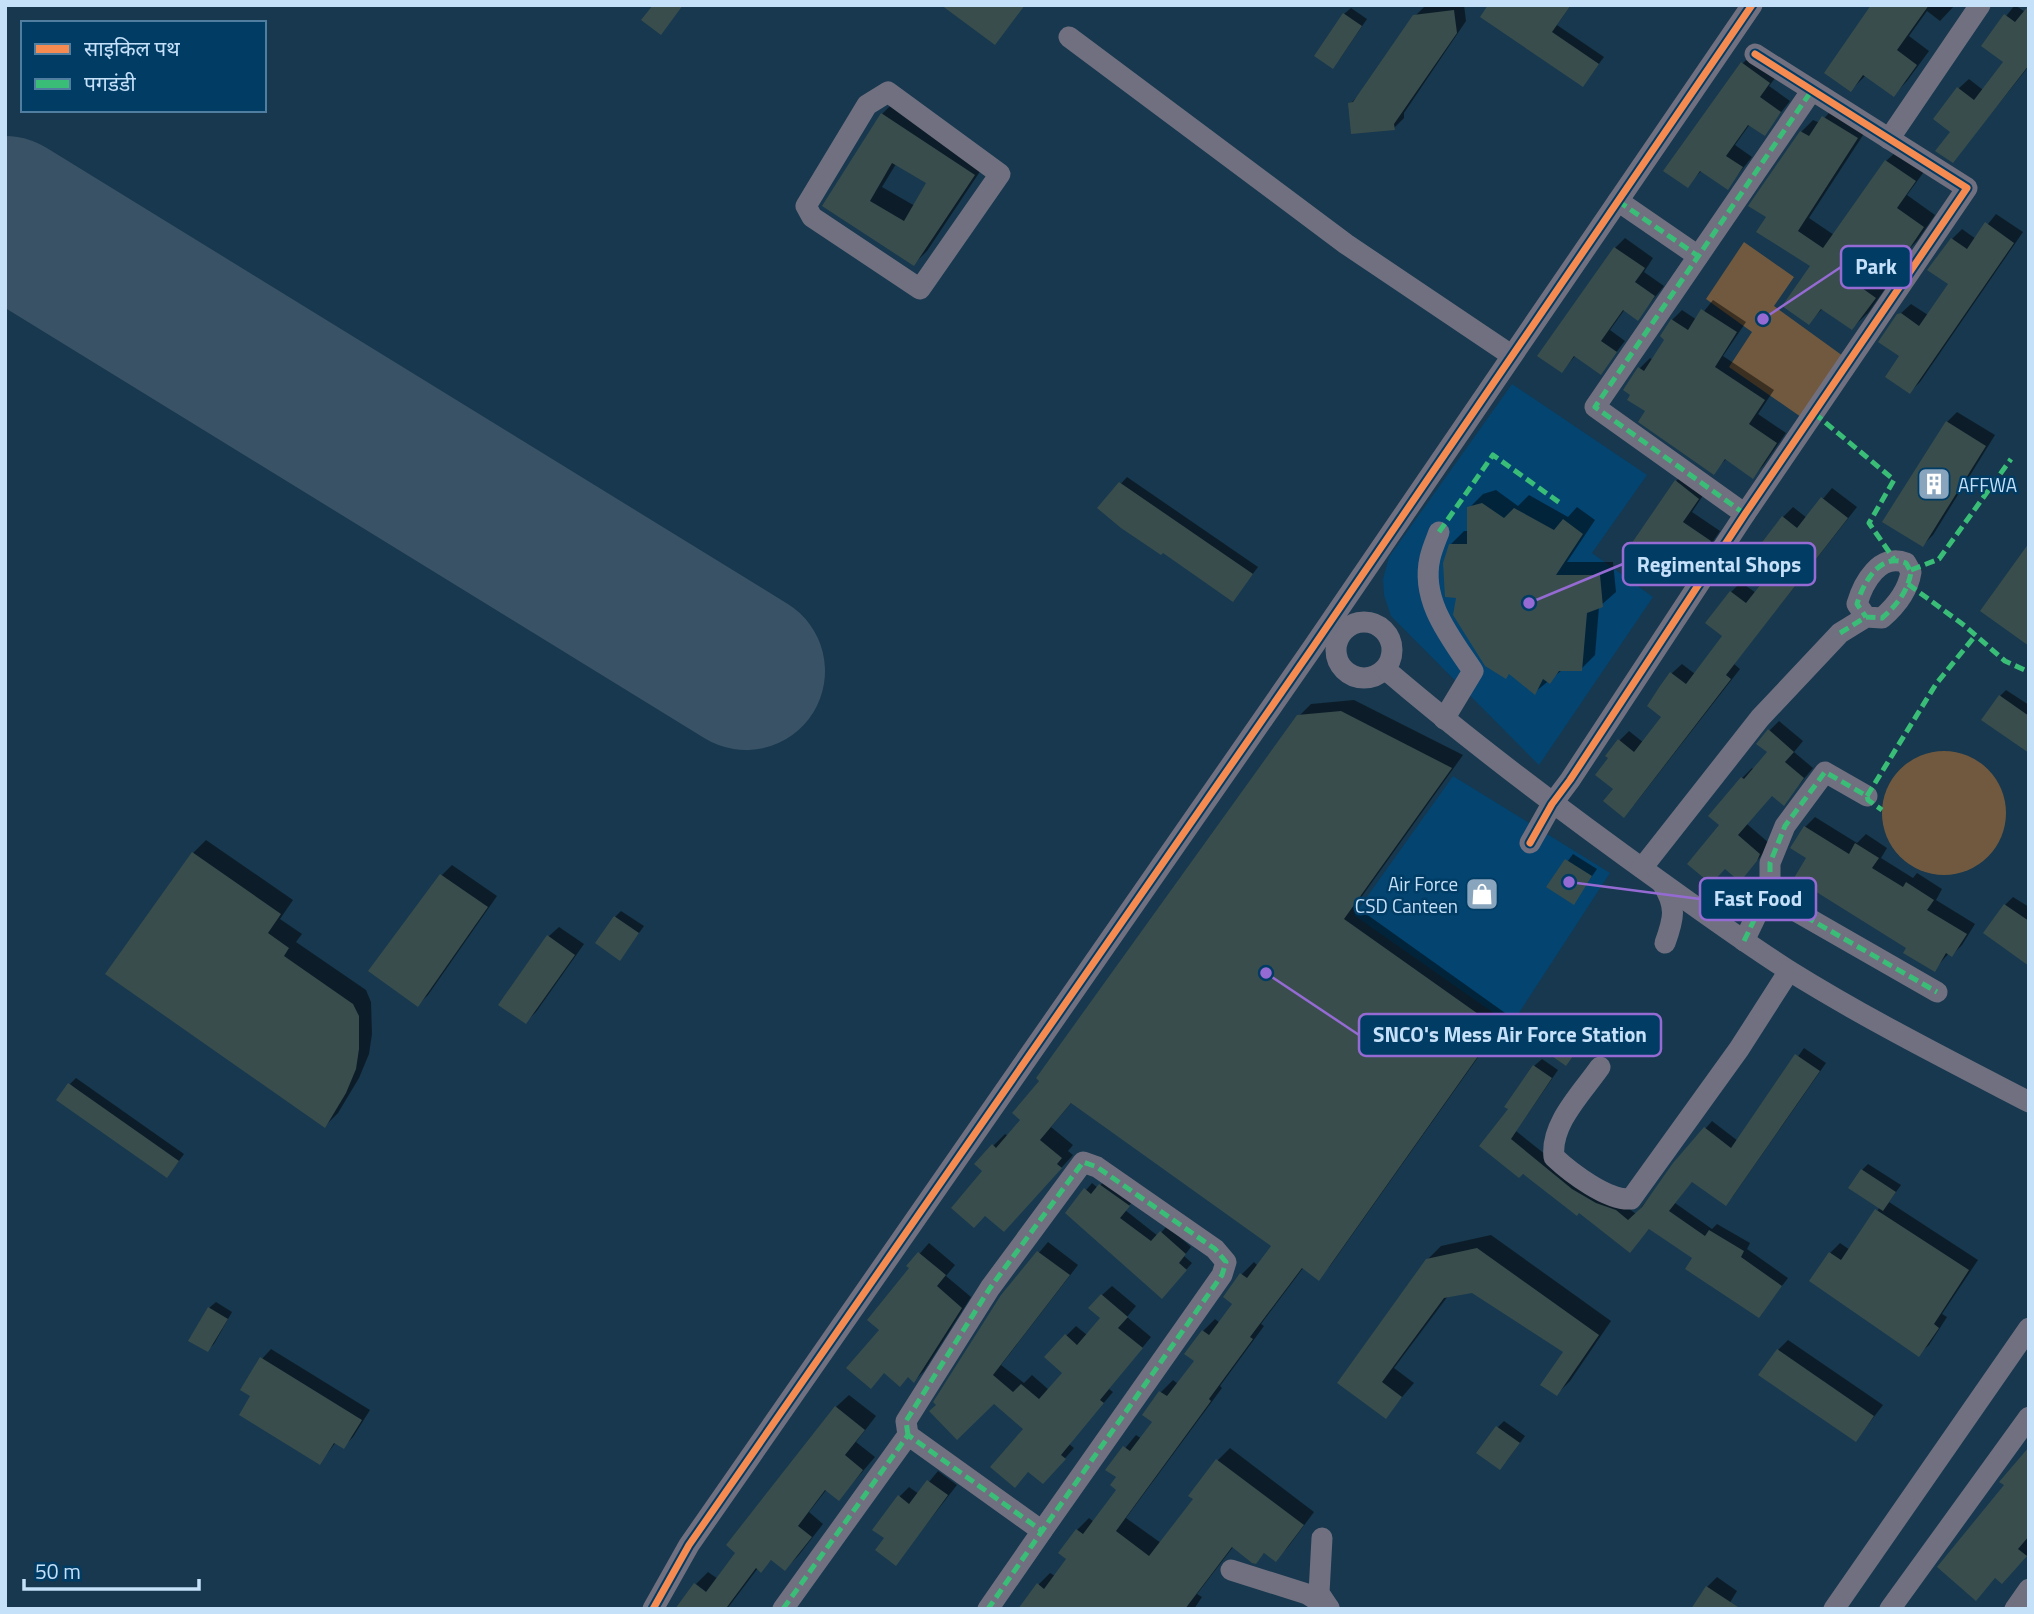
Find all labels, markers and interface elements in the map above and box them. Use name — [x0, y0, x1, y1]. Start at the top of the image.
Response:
legend — [21, 21, 266, 112]
text: साइकिल पथ — [84, 32, 180, 64]
text: पगडंडी — [84, 67, 136, 99]
callout: Park — [1841, 246, 1911, 288]
text: Park — [1855, 250, 1897, 282]
building icon: AFFWA — [1915, 465, 1953, 503]
place label: AFFWA — [1958, 470, 2017, 499]
callout: Regimental Shops — [1623, 543, 1815, 585]
text: Regimental Shops — [1637, 548, 1801, 580]
place label: Air Force CSD Canteen — [1355, 869, 1458, 920]
shop icon: Air Force CSD Canteen — [1463, 875, 1501, 913]
callout: Fast Food — [1700, 878, 1816, 920]
text: Fast Food — [1714, 882, 1802, 914]
callout: SNCO's Mess Air Force Station — [1359, 1014, 1661, 1056]
text: SNCO's Mess Air Force Station — [1373, 1018, 1647, 1050]
scale bar — [24, 1548, 200, 1592]
text: 50 m — [35, 1555, 81, 1587]

